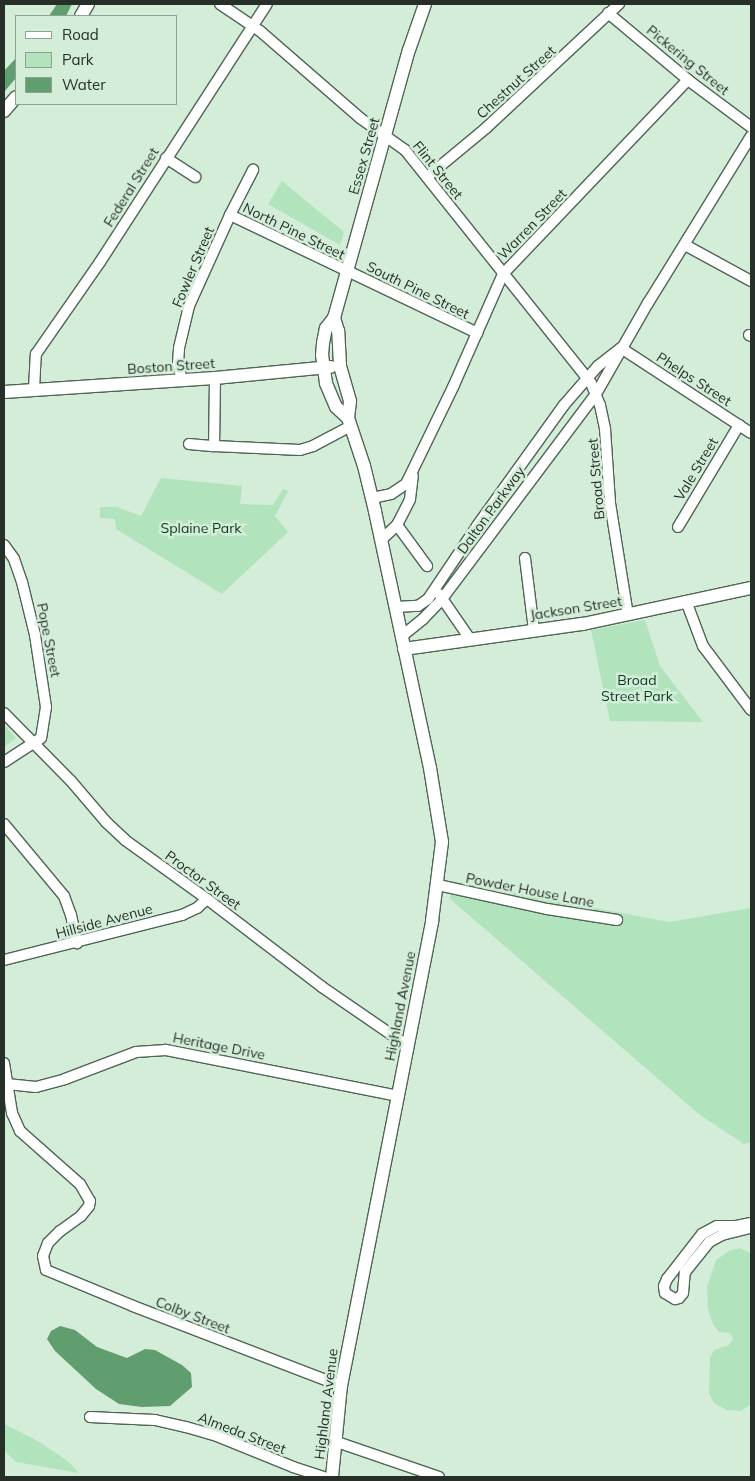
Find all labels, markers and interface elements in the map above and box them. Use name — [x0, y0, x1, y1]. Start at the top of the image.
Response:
legend — [15, 15, 178, 105]
street label: Pickering Street — [643, 22, 733, 98]
text: Road — [62, 25, 99, 44]
street label: Chestnut Street — [473, 42, 559, 122]
text: Park — [62, 50, 94, 69]
text: Water — [62, 75, 106, 94]
street label: Essex Street — [345, 116, 383, 196]
street label: Flint Street — [409, 138, 467, 202]
street label: Federal Street — [100, 144, 162, 230]
street label: Warren Street — [494, 185, 570, 263]
street label: North Pine Street — [240, 199, 348, 263]
street label: Fowler Street — [168, 224, 218, 310]
street label: South Pine Street — [364, 258, 472, 322]
street label: Phelps Street — [653, 349, 735, 409]
street label: Boston Street — [127, 355, 215, 377]
street label: Vale Street — [671, 434, 721, 504]
street label: Broad Street — [584, 438, 608, 520]
street label: Dalton Parkway — [454, 463, 528, 557]
park label: Splaine Park — [160, 520, 242, 536]
street label: Jackson Street — [529, 592, 623, 624]
street label: Pope Street — [34, 601, 64, 679]
park label: Broad Street Park — [601, 672, 673, 704]
street label: Proctor Street — [162, 847, 244, 913]
street label: Powder House Lane — [464, 869, 596, 911]
street label: Hillside Avenue — [54, 900, 154, 942]
street label: Highland Avenue — [381, 950, 419, 1062]
street label: Heritage Drive — [171, 1029, 267, 1063]
street label: Colby Street — [153, 1293, 233, 1337]
street label: Highland Avenue — [311, 1348, 341, 1460]
street label: Almeda Street — [196, 1409, 288, 1457]

